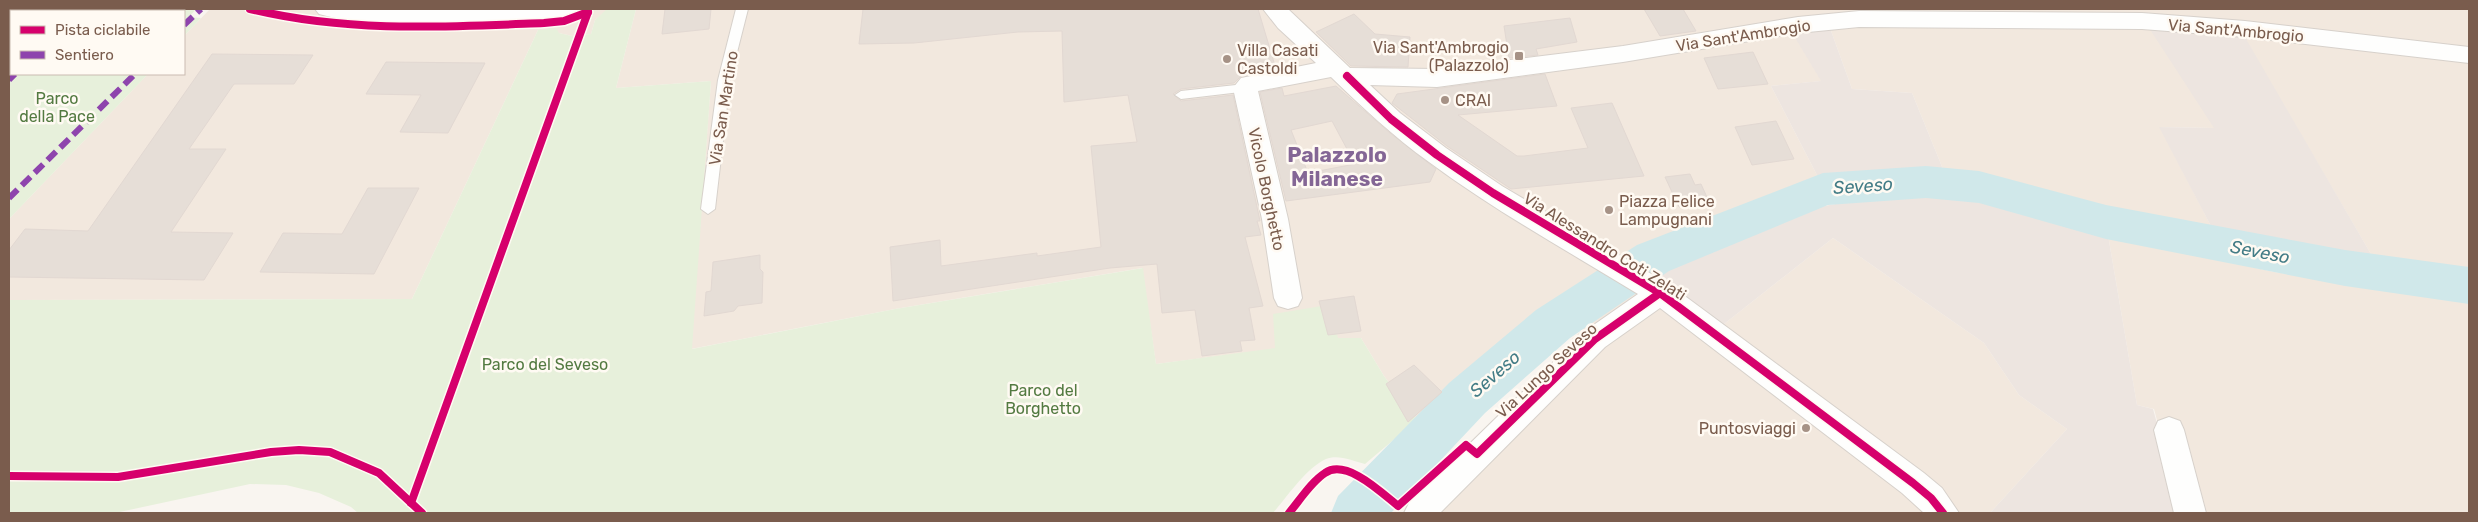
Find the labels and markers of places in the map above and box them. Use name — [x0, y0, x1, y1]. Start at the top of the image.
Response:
place label: Via Sant'Ambrogio (Palazzolo) — [1373, 38, 1509, 75]
place label: Villa Casati Castoldi — [1237, 41, 1318, 78]
marker: Via Sant'Ambrogio (Palazzolo) — [1513, 50, 1525, 62]
marker: Villa Casati Castoldi — [1221, 53, 1233, 65]
place label: CRAI — [1455, 91, 1491, 110]
marker: CRAI — [1439, 94, 1451, 106]
place label: Piazza Felice Lampugnani — [1619, 192, 1715, 229]
marker: Piazza Felice Lampugnani — [1603, 204, 1615, 216]
place label: Puntosviaggi — [1699, 419, 1796, 438]
marker: Puntosviaggi — [1800, 422, 1812, 434]

